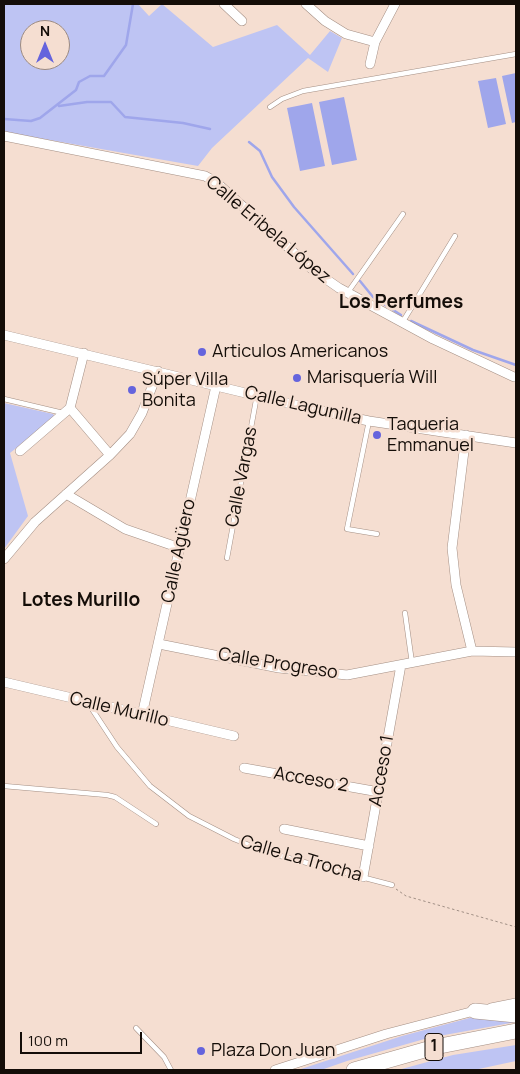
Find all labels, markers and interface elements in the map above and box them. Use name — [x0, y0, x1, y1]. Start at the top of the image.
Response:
north arrow — [20, 20, 70, 70]
text: N — [40, 21, 50, 40]
street label: Calle Eribela López — [201, 172, 335, 288]
district label: Los Perfumes — [339, 292, 463, 314]
place label: Articulos Americanos — [212, 341, 388, 363]
marker: Articulos Americanos — [196, 346, 208, 358]
place label: Marisquería Will — [307, 367, 438, 389]
place label: Súper Villa Bonita — [142, 369, 228, 412]
marker: Marisquería Will — [291, 372, 303, 384]
street label: Calle Lagunilla — [242, 382, 364, 430]
marker: Súper Villa Bonita — [126, 384, 138, 396]
place label: Taqueria Emmanuel — [387, 414, 474, 456]
street label: Calle Vargas — [222, 425, 262, 529]
marker: Taqueria Emmanuel — [371, 429, 383, 441]
street label: Calle Agüero — [157, 497, 201, 605]
district label: Lotes Murillo — [22, 590, 140, 612]
street label: Calle Progreso — [217, 644, 339, 684]
street label: Calle Murillo — [67, 688, 171, 732]
street label: Acceso 1 — [365, 734, 399, 808]
street label: Acceso 2 — [272, 763, 350, 797]
street label: Calle La Trocha — [238, 831, 364, 887]
scale bar — [22, 1022, 145, 1054]
text: 100 m — [28, 1030, 68, 1051]
road number: 1 — [425, 1034, 443, 1060]
place label: Plaza Don Juan — [211, 1040, 335, 1062]
marker: Plaza Don Juan — [195, 1045, 207, 1057]

